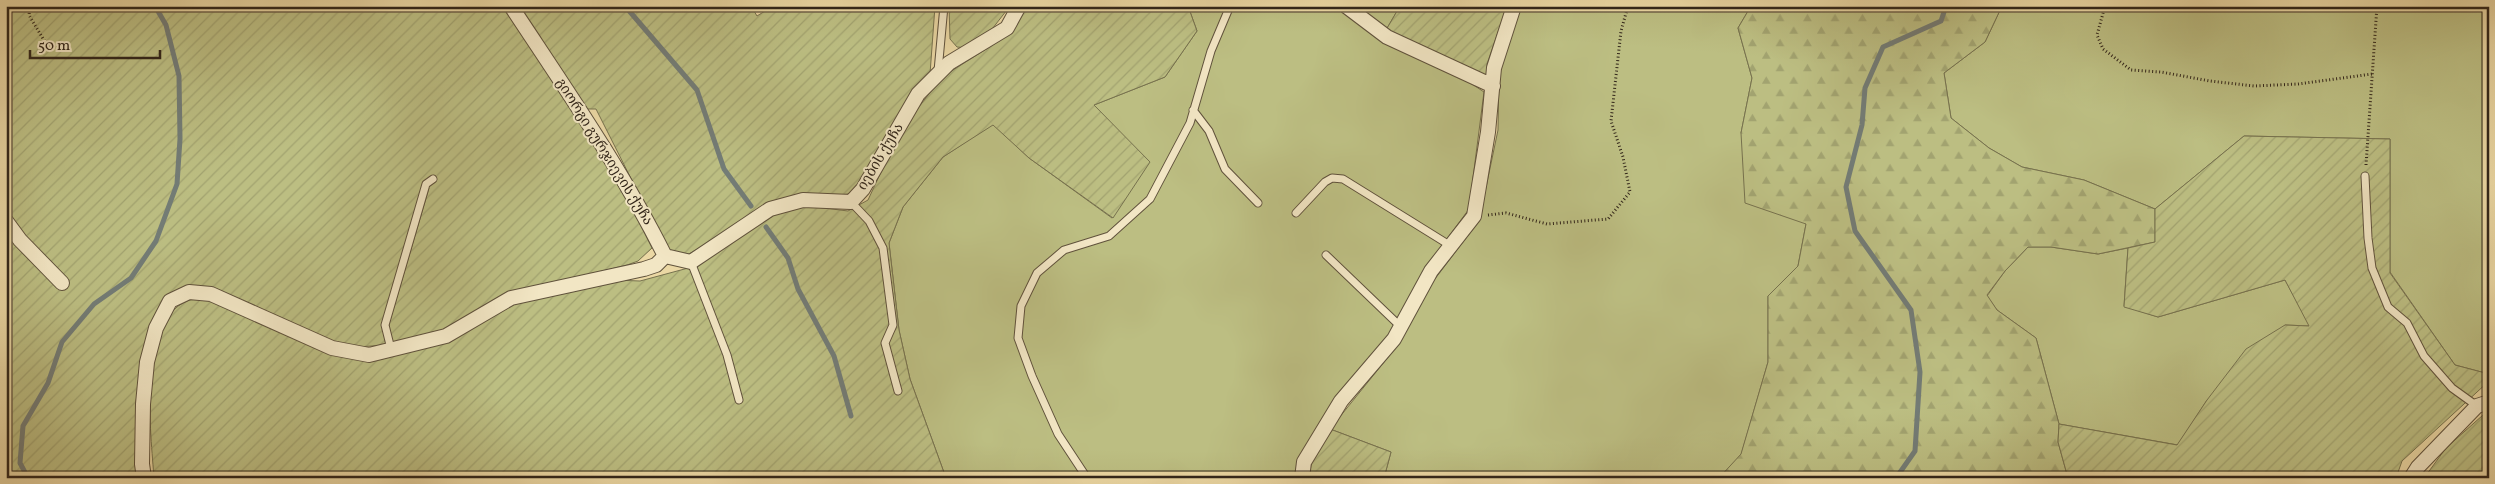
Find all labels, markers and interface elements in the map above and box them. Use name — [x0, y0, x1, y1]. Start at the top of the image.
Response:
scale bar — [30, 28, 160, 60]
text: 50 m — [38, 36, 70, 57]
street label: გიორგი გურჯიევის ქუჩა — [551, 75, 657, 229]
street label: იების ქუჩა — [853, 120, 909, 194]

